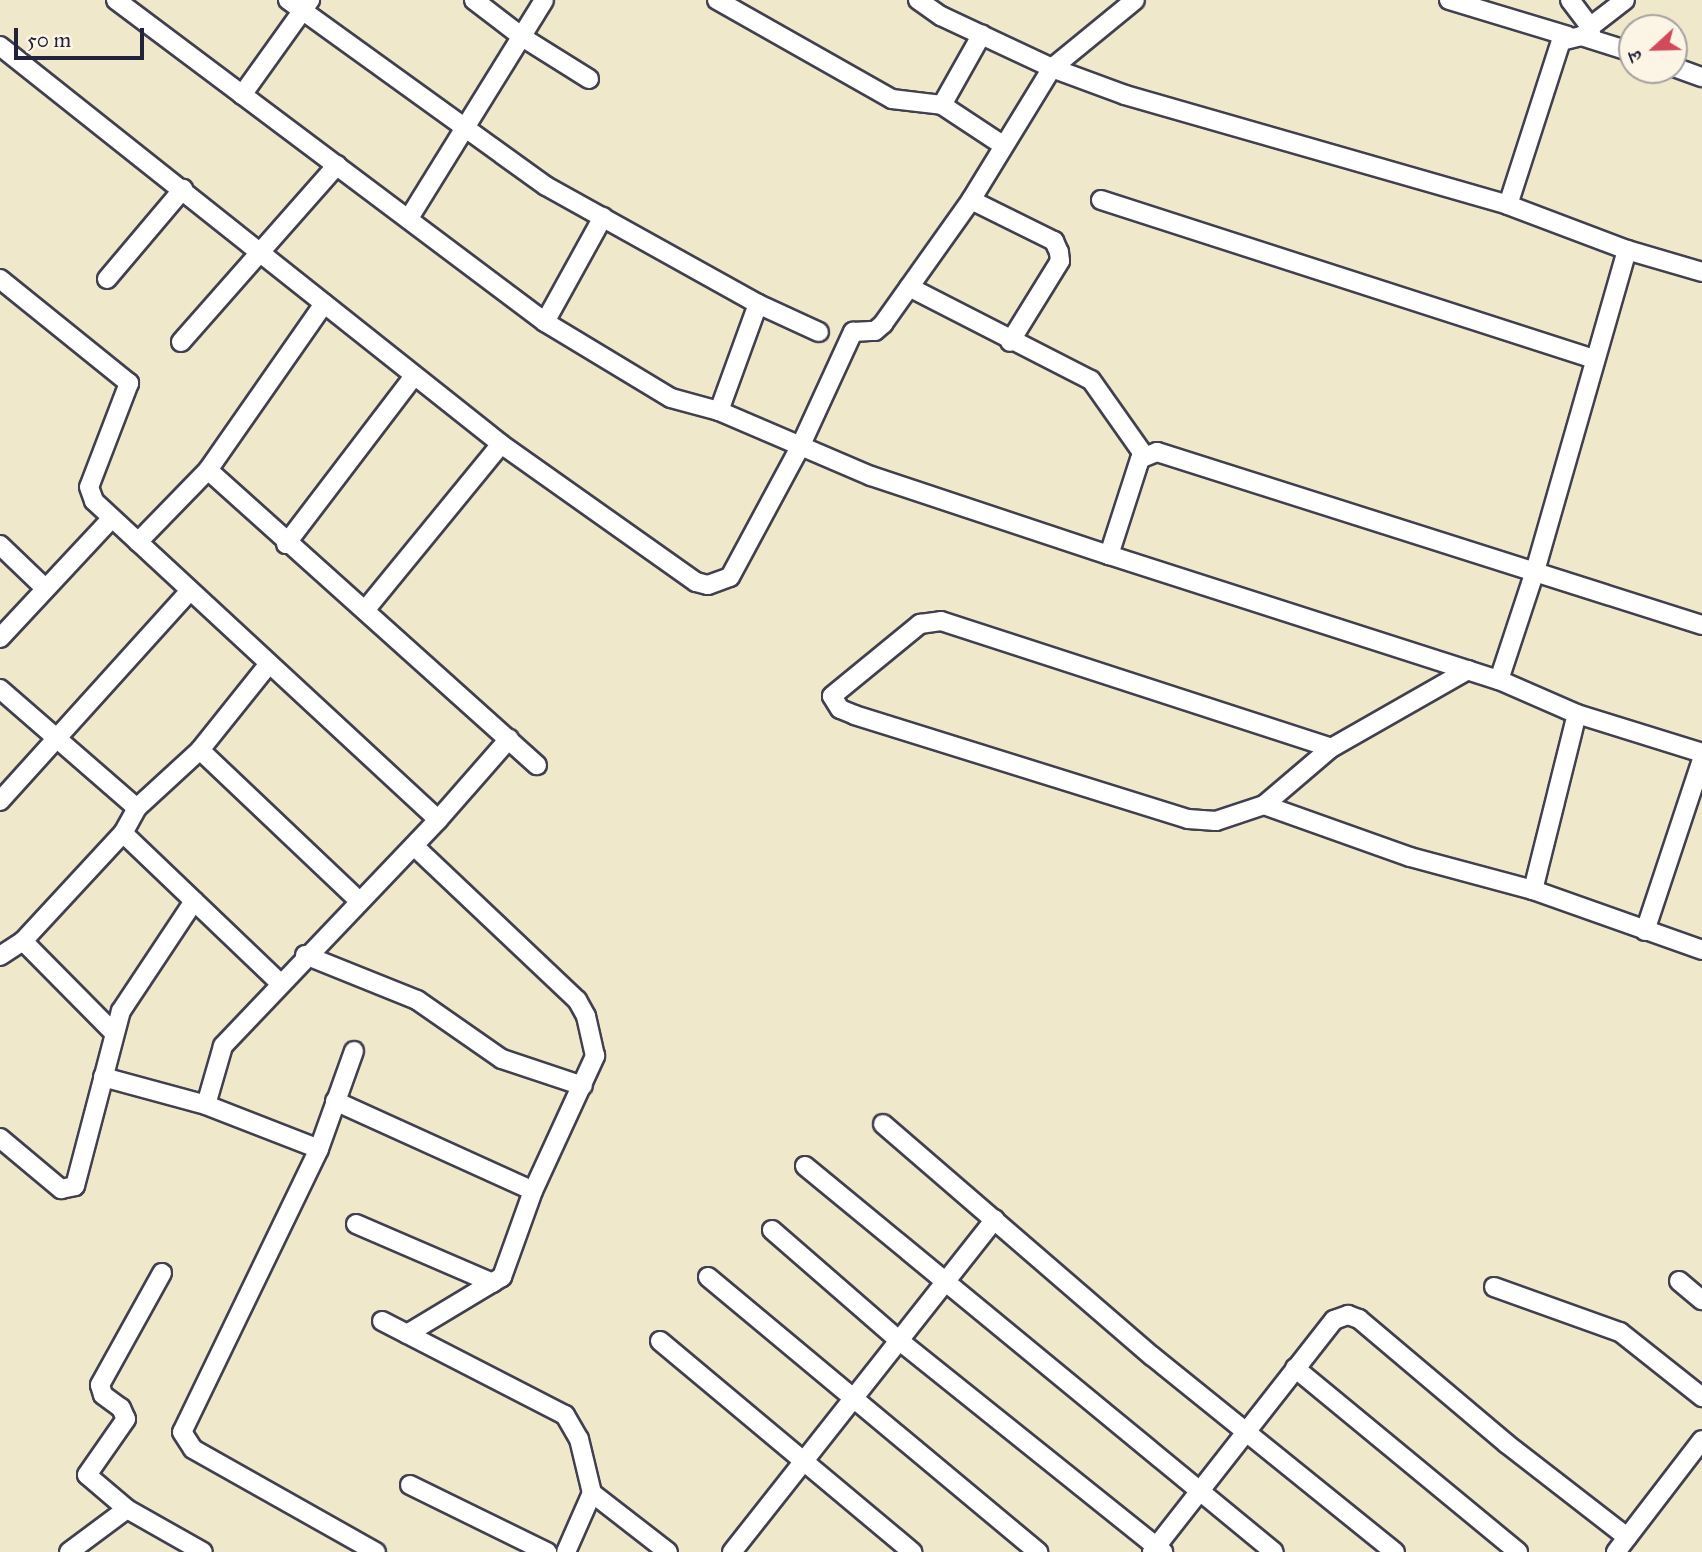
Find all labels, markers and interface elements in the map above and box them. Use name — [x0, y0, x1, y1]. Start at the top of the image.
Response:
scale bar — [18, 14, 147, 58]
north arrow — [1618, 14, 1688, 84]
text: 50 m — [27, 27, 71, 53]
text: उ — [1622, 48, 1647, 65]

